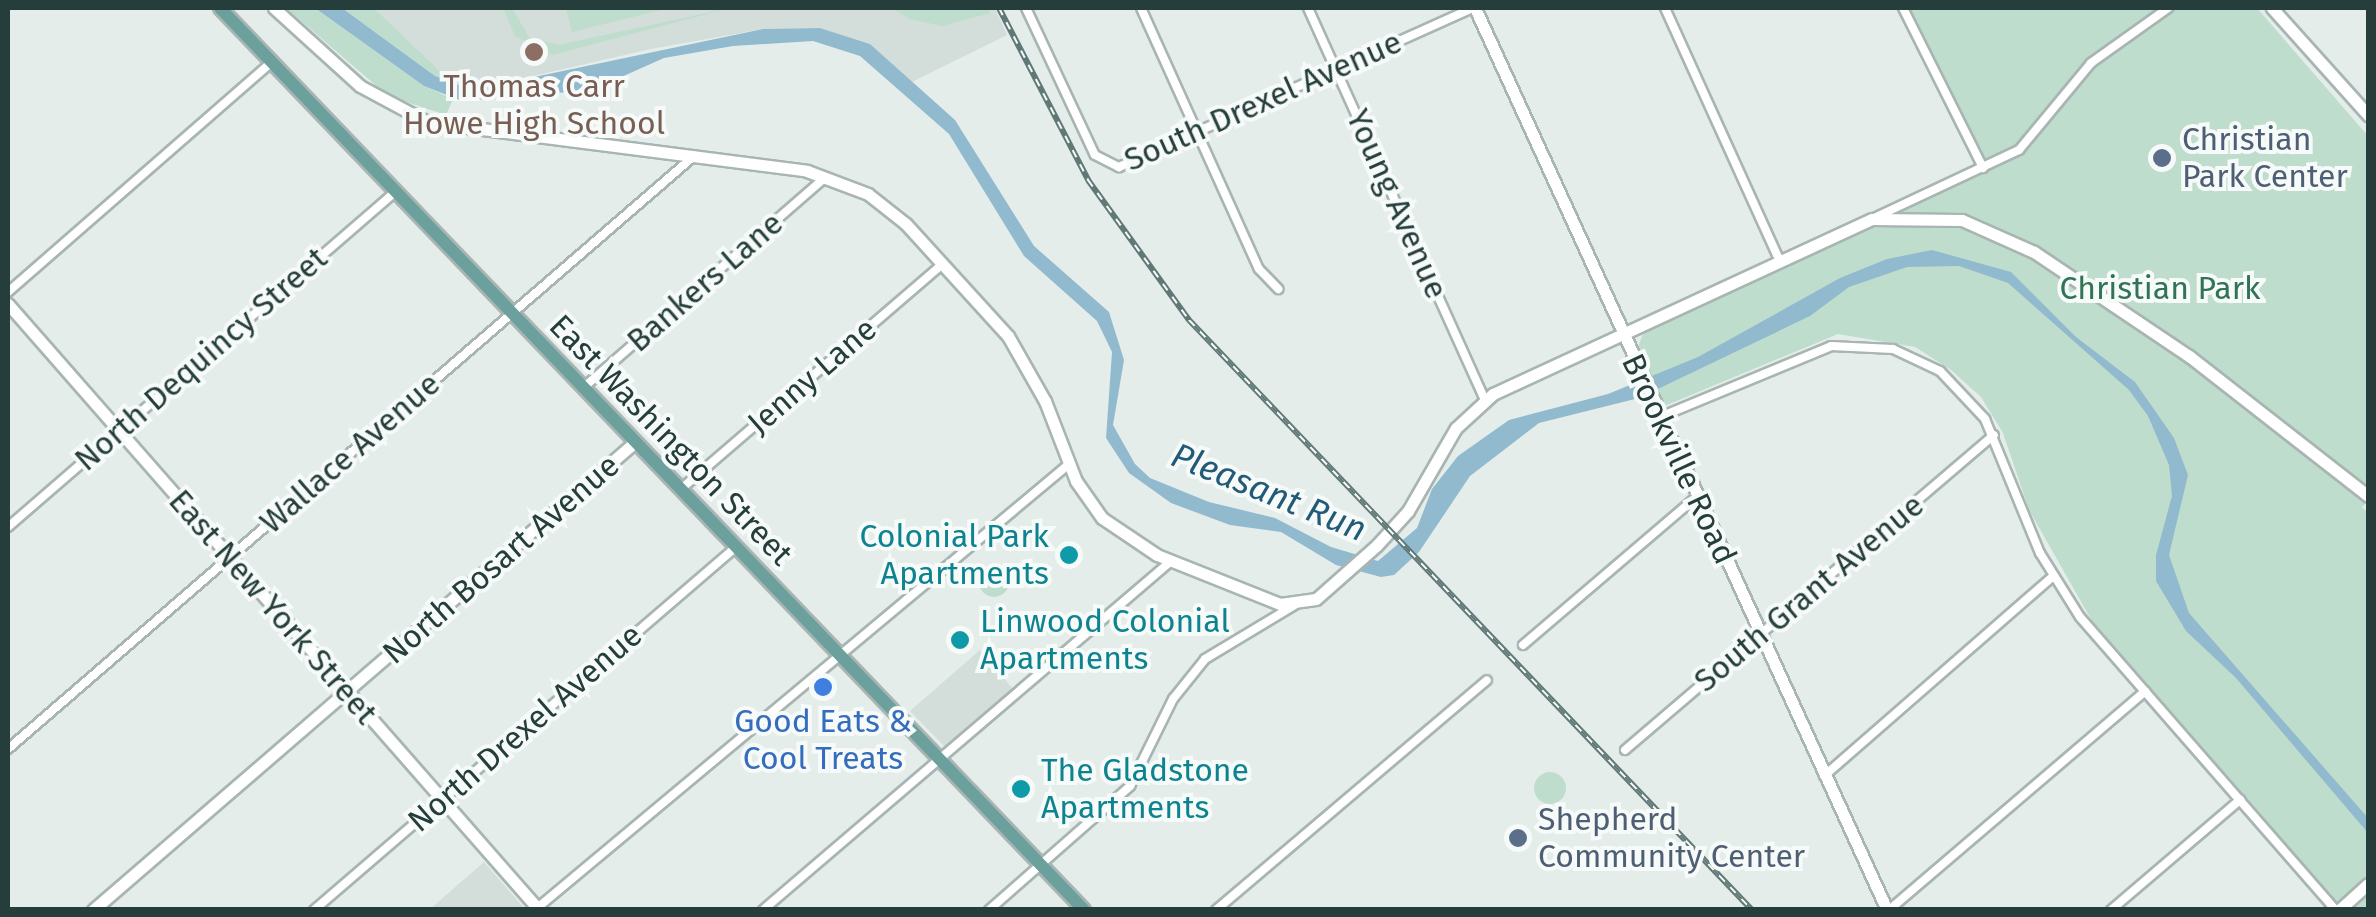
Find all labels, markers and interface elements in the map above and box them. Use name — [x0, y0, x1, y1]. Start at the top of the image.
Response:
street label: South Drexel Avenue — [1118, 23, 1408, 179]
marker: Thomas Carr Howe High School — [523, 41, 545, 63]
place label: Thomas Carr Howe High School — [403, 68, 665, 143]
street label: Young Avenue — [1338, 103, 1456, 305]
place label: Christian Park Center — [2182, 121, 2348, 196]
marker: Christian Park Center — [2151, 147, 2173, 169]
street label: Bankers Lane — [619, 204, 791, 360]
street label: North Dequincy Street — [67, 239, 335, 479]
park label: Christian Park — [2060, 269, 2260, 307]
street label: East Washington Street — [541, 307, 801, 573]
street label: Jenny Lane — [740, 310, 884, 442]
street label: Brookville Road — [1613, 348, 1745, 570]
street label: Wallace Avenue — [252, 365, 448, 541]
water label: Pleasant Run — [1165, 434, 1373, 550]
street label: North Bosart Avenue — [375, 446, 627, 672]
street label: East New York Street — [161, 482, 385, 732]
street label: South Grant Avenue — [1687, 486, 1931, 700]
place label: Colonial Park Apartments — [859, 518, 1049, 593]
marker: Colonial Park Apartments — [1058, 544, 1080, 566]
place label: Linwood Colonial Apartments — [980, 603, 1230, 678]
street label: North Drexel Avenue — [400, 616, 650, 840]
marker: Linwood Colonial Apartments — [949, 629, 971, 651]
marker: Good Eats & Cool Treats — [812, 676, 834, 698]
place label: Good Eats & Cool Treats — [734, 703, 912, 778]
place label: The Gladstone Apartments — [1041, 752, 1249, 827]
marker: The Gladstone Apartments — [1010, 778, 1032, 800]
place label: Shepherd Community Center — [1538, 801, 1805, 876]
marker: Shepherd Community Center — [1507, 827, 1529, 849]

